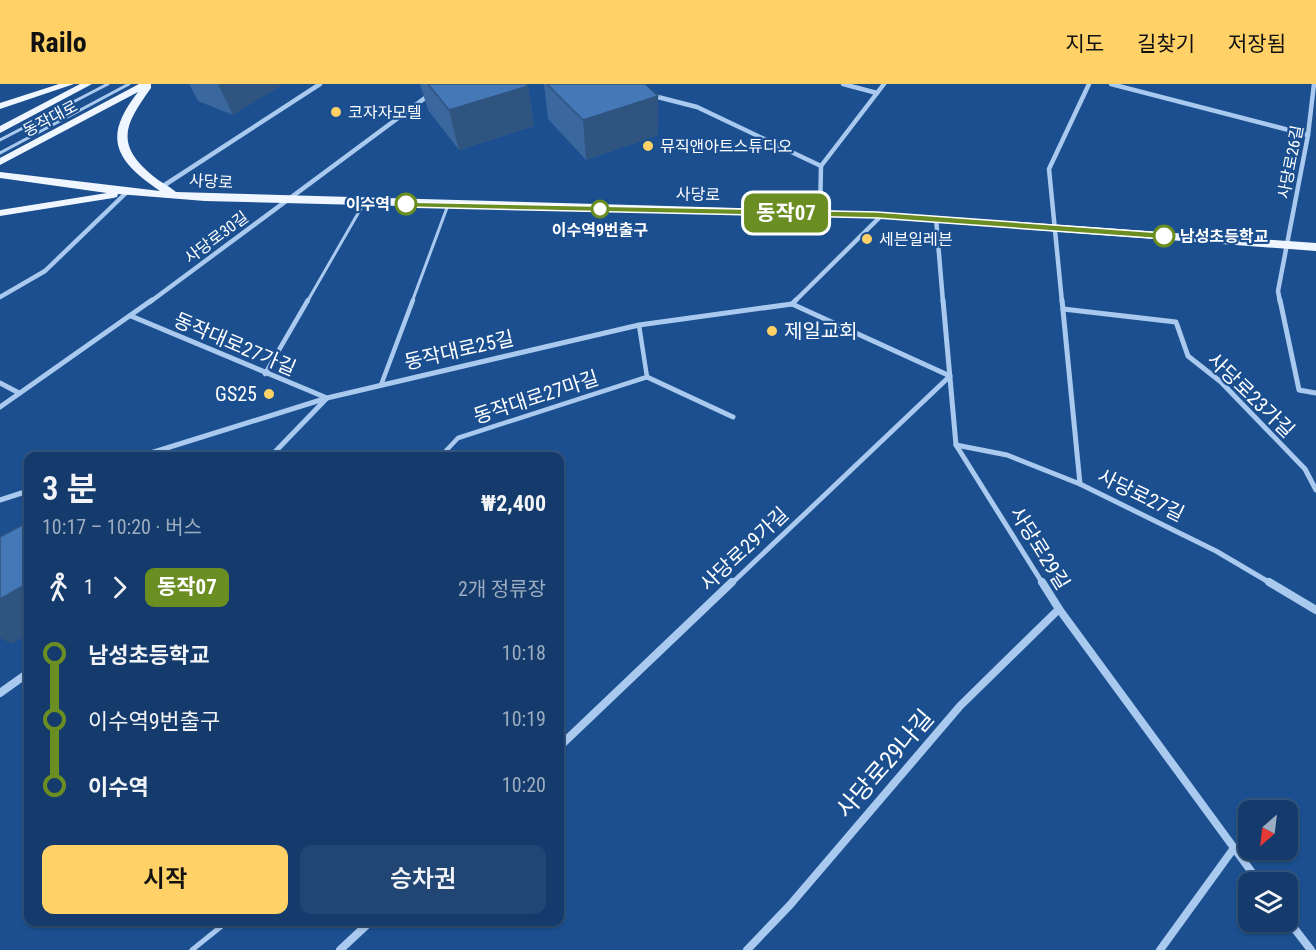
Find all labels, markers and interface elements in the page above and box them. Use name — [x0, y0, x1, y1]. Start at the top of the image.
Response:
text: Railo — [30, 26, 87, 59]
text: 지도 — [1065, 32, 1104, 56]
text: 길찾기 — [1137, 32, 1195, 56]
text: 저장됨 — [1228, 32, 1286, 56]
street label: 동작대로 — [20, 96, 81, 141]
place label: 코자자모텔 — [348, 103, 422, 122]
marker: 코자자모텔 — [329, 105, 343, 119]
street label: 사당로26길 — [1274, 124, 1307, 201]
place label: 뮤직앤아트스튜디오 — [660, 137, 792, 156]
marker: 뮤직앤아트스튜디오 — [641, 139, 655, 153]
street label: 사당로 — [188, 171, 234, 192]
street label: 사당로 — [676, 185, 721, 204]
marker: 이수역 — [395, 193, 417, 215]
line badge: 동작07 — [744, 194, 828, 232]
place label: 이수역 — [346, 195, 390, 214]
marker: 이수역9번출구 — [591, 200, 609, 218]
text: 동작07 — [756, 201, 816, 225]
street label: 사당로30길 — [181, 207, 252, 267]
place label: 이수역9번출구 — [552, 221, 648, 240]
marker: 남성초등학교 — [1153, 225, 1175, 247]
place label: 남성초등학교 — [1180, 227, 1269, 246]
place label: 세븐일레븐 — [879, 230, 953, 249]
marker: 세븐일레븐 — [860, 232, 874, 246]
street label: 동작대로27가길 — [170, 308, 300, 380]
place label: 제일교회 — [784, 319, 858, 343]
marker: 제일교회 — [765, 324, 779, 338]
street label: 동작대로25길 — [402, 326, 516, 374]
street label: 사당로23가길 — [1202, 348, 1300, 442]
street label: 동작대로27마길 — [470, 365, 602, 429]
place label: GS25 — [215, 382, 257, 406]
marker: GS25 — [262, 387, 276, 401]
street label: 사당로27길 — [1094, 464, 1188, 526]
text: 3 분 — [42, 469, 97, 508]
text: ₩2,400 — [481, 491, 546, 516]
street label: 사당로29가길 — [695, 502, 793, 596]
street label: 사당로29길 — [1005, 502, 1075, 594]
text: 10:17 – 10:20 · 버스 — [42, 515, 202, 539]
icon: walk — [42, 571, 75, 604]
icon: forward — [103, 571, 136, 604]
text: 1 — [84, 575, 94, 599]
text: 동작07 — [157, 575, 217, 599]
text: 2개 정류장 — [458, 577, 546, 601]
text: 10:18 — [502, 641, 546, 665]
text: 남성초등학교 — [88, 643, 209, 668]
street label: 사당로29나길 — [830, 704, 940, 824]
text: 10:19 — [502, 707, 546, 731]
text: 이수역9번출구 — [88, 709, 220, 734]
text: 10:20 — [502, 773, 546, 797]
text: 이수역 — [88, 775, 149, 800]
north arrow — [1238, 800, 1298, 860]
map controls — [1238, 800, 1298, 932]
button: 시작 — [42, 845, 288, 914]
button: 승차권 — [300, 845, 546, 914]
button: layers — [1238, 872, 1298, 932]

